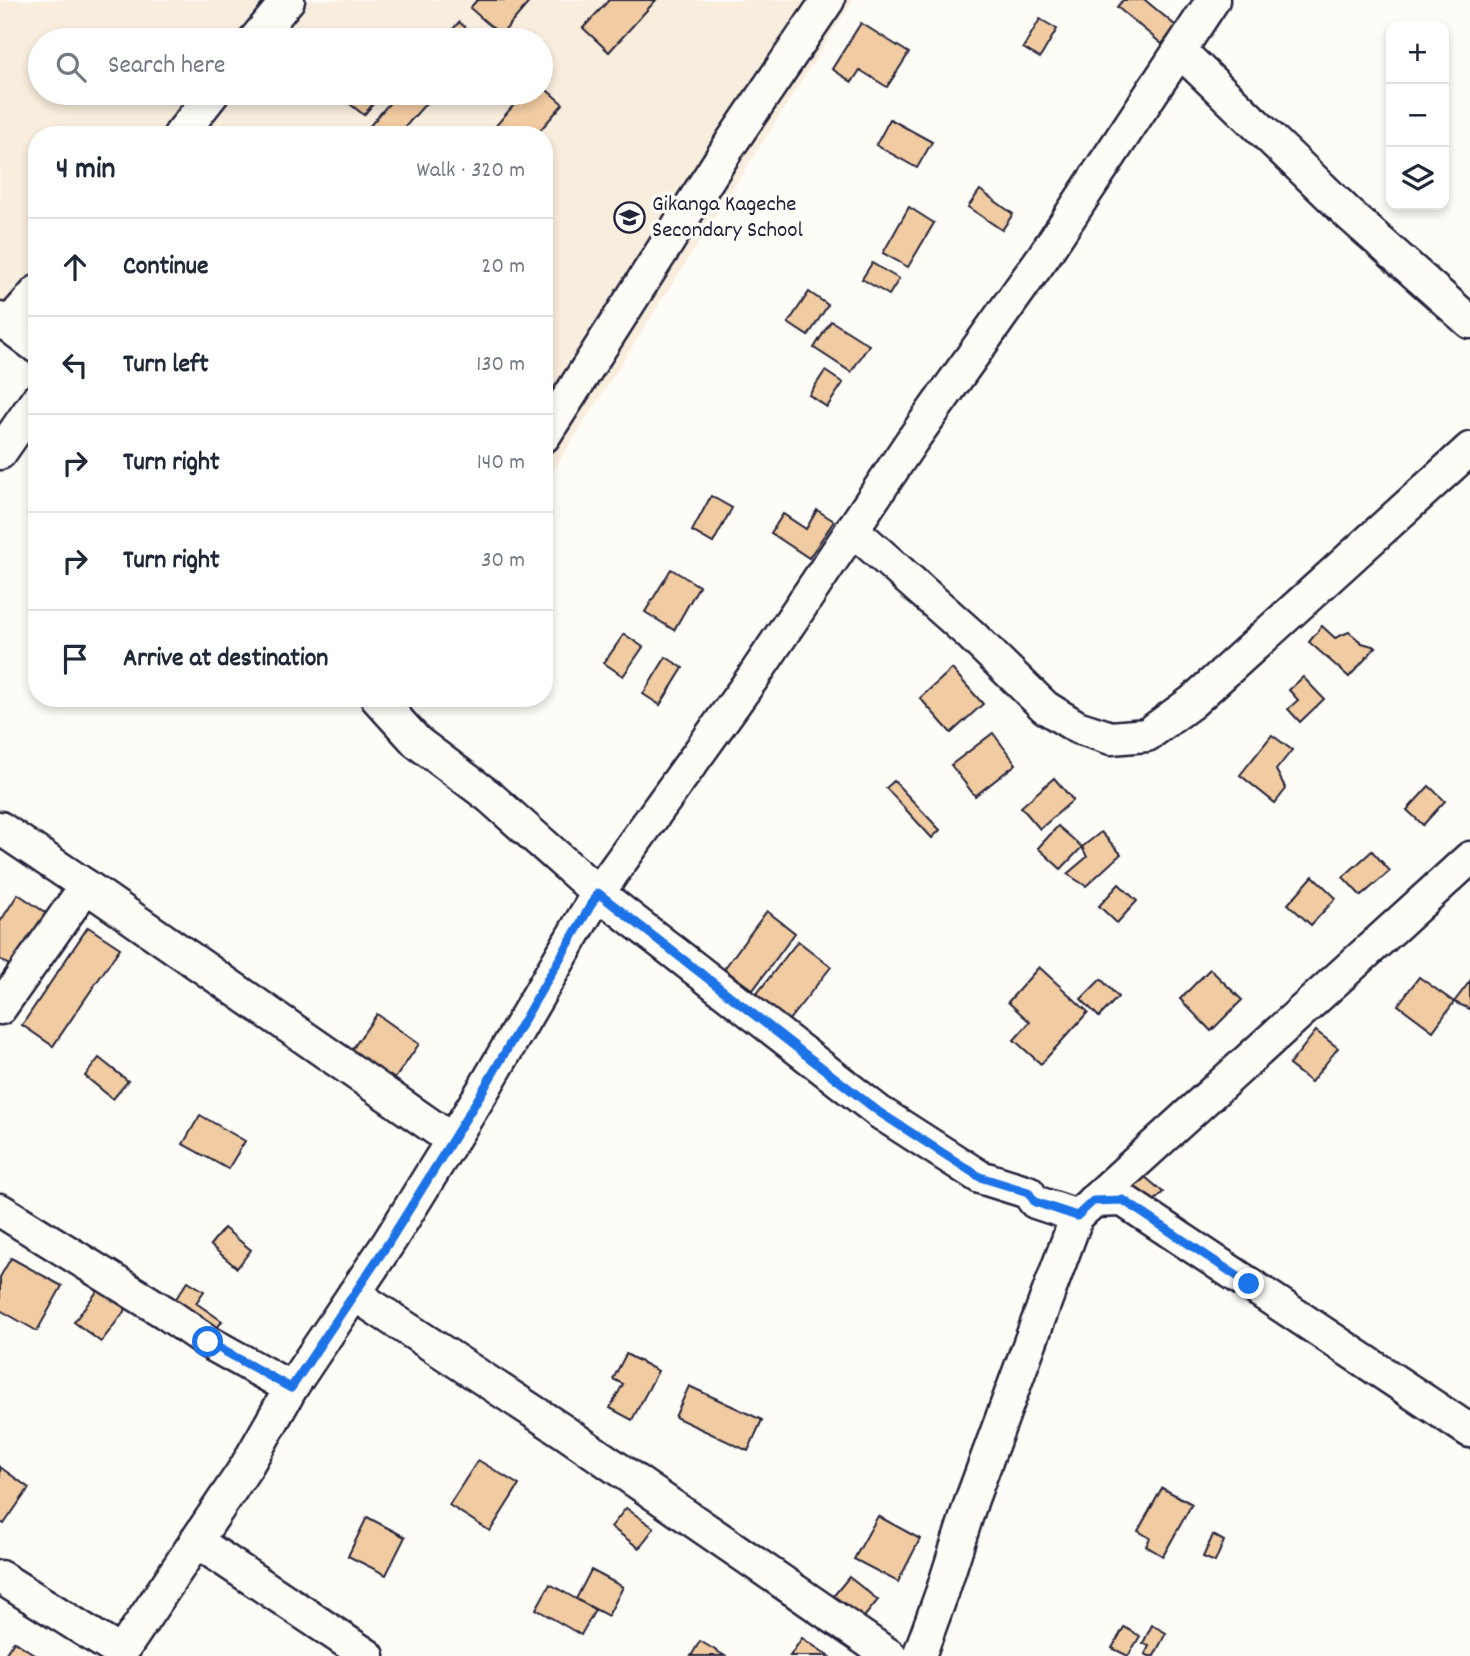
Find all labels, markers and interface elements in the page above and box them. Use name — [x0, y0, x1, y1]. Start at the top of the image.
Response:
map controls — [1386, 21, 1449, 210]
button: + — [1386, 21, 1449, 84]
search box — [28, 28, 553, 105]
icon: search — [52, 48, 90, 86]
text: Search here — [108, 48, 226, 85]
button: − — [1386, 84, 1449, 147]
button: layers — [1386, 147, 1449, 210]
text: 4 min — [56, 150, 115, 193]
text: Walk · 320 m — [416, 155, 525, 188]
place label: Gikanga Kageche Secondary School — [652, 189, 803, 248]
school or university icon: Gikanga Kageche Secondary School — [612, 201, 646, 235]
icon: ahead — [56, 248, 94, 286]
text: Continue — [123, 249, 208, 286]
text: 20 m — [481, 251, 525, 284]
icon: left — [56, 346, 94, 384]
text: Turn left — [123, 347, 209, 384]
text: 130 m — [476, 349, 525, 382]
icon: right — [56, 444, 94, 482]
text: Turn right — [123, 445, 220, 482]
text: 140 m — [477, 447, 525, 480]
icon: right — [56, 542, 94, 580]
text: Turn right — [123, 543, 220, 580]
text: 30 m — [481, 545, 525, 578]
icon: arrive — [56, 640, 94, 678]
text: Arrive at destination — [123, 641, 328, 678]
route end — [1233, 1268, 1264, 1299]
route start — [192, 1326, 223, 1357]

